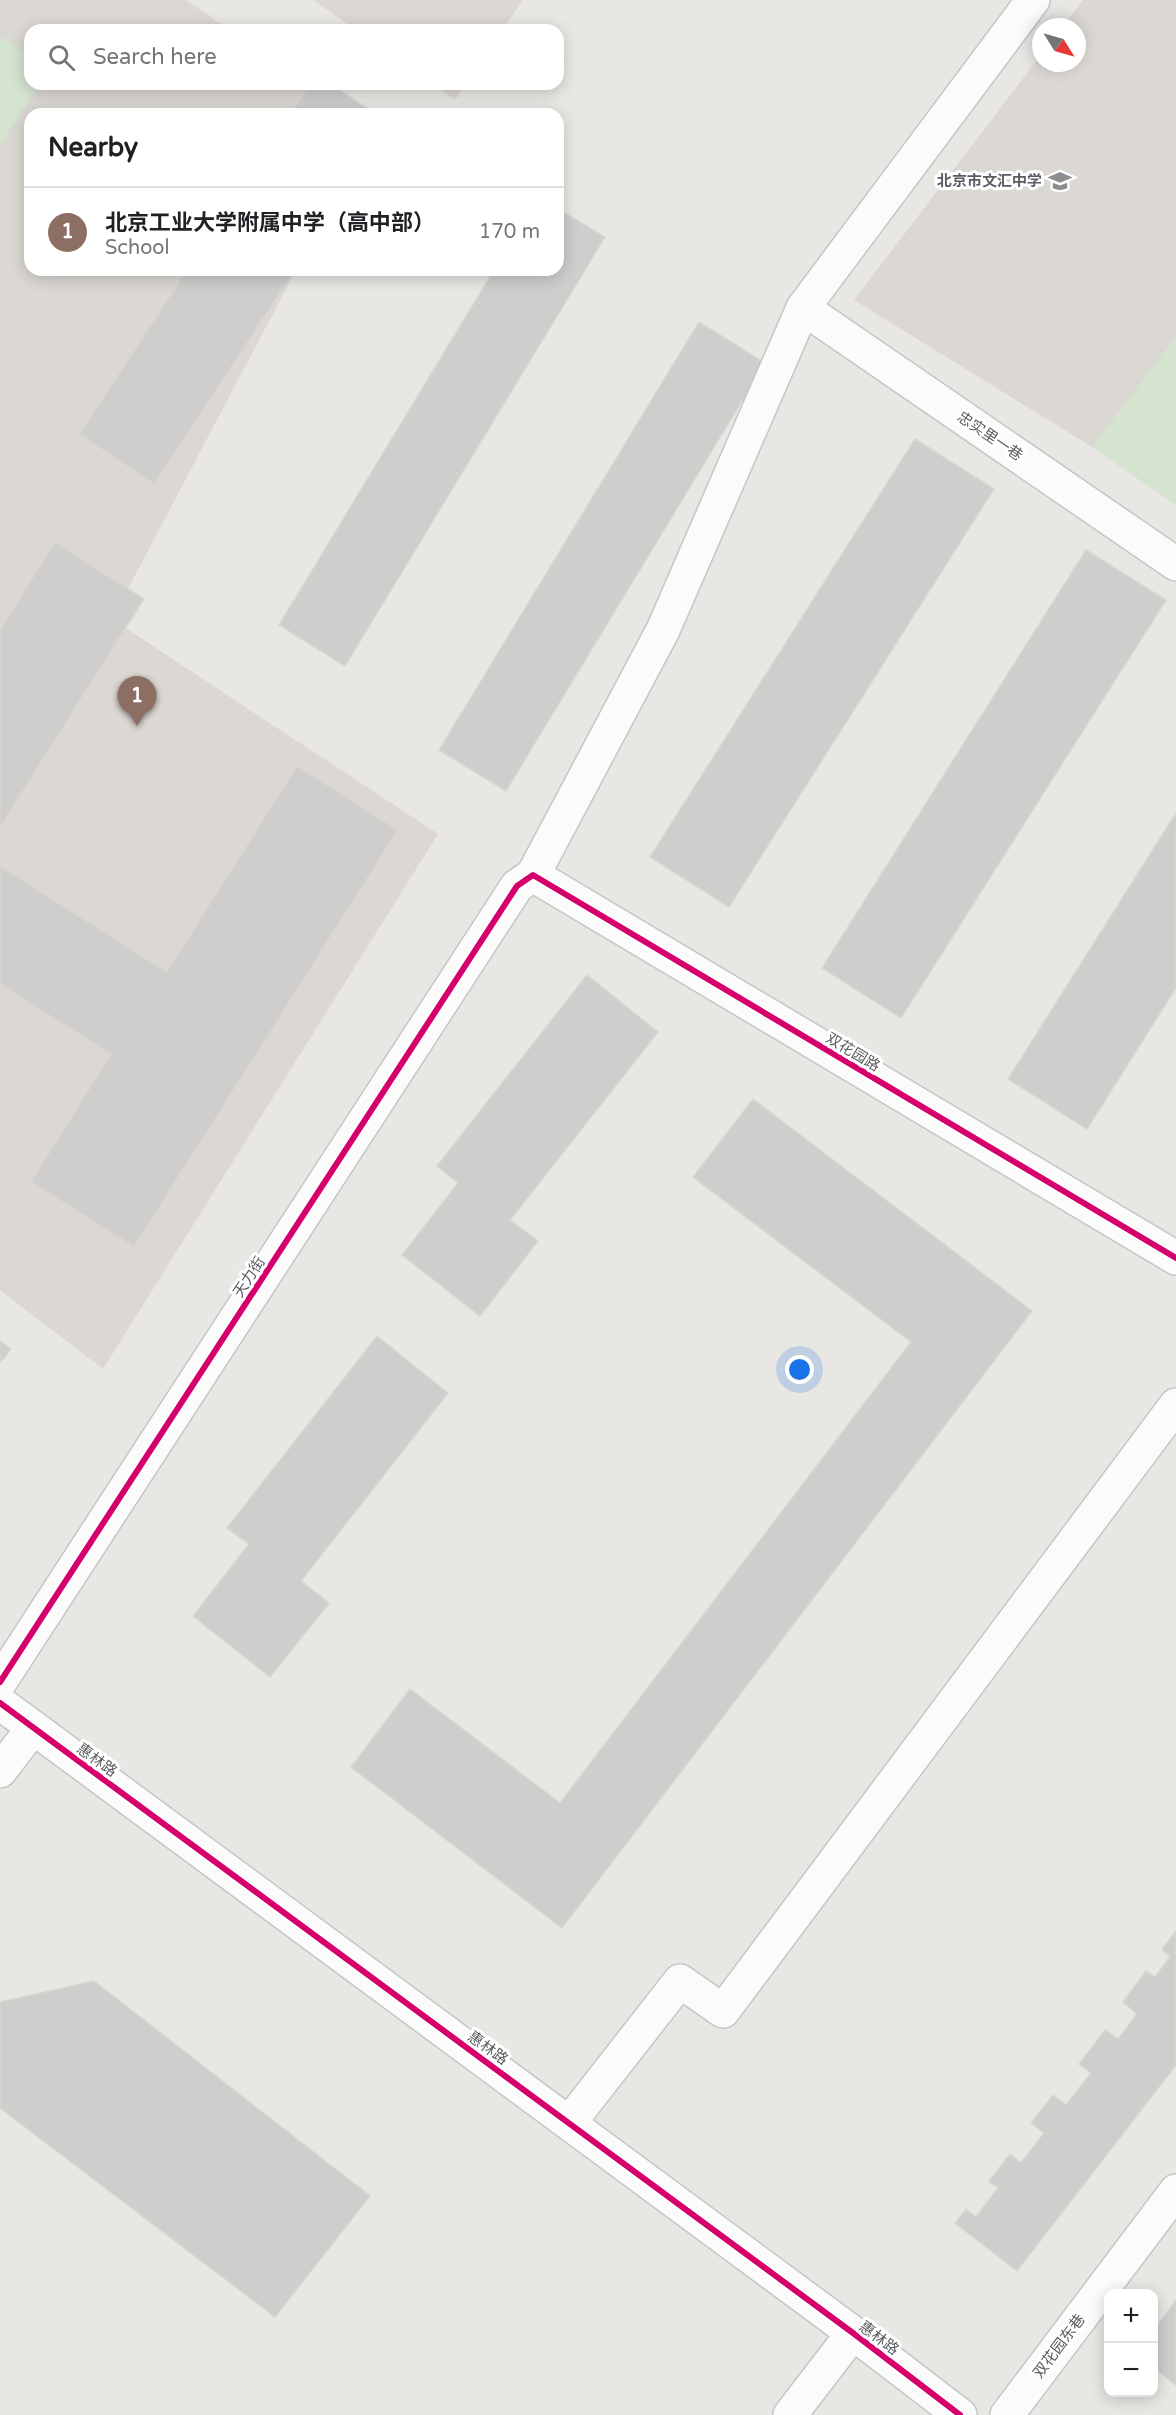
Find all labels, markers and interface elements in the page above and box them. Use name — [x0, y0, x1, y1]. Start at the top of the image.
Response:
north arrow — [1032, 18, 1086, 72]
search box — [24, 24, 564, 90]
icon: search — [45, 41, 78, 74]
text: Search here — [93, 44, 217, 70]
text: Nearby — [48, 132, 138, 163]
school or university icon: 北京市文汇中学 — [1047, 168, 1073, 194]
place label: 北京市文汇中学 — [937, 172, 1042, 190]
text: 北京工业大学附属中学（高中部） — [105, 210, 435, 236]
text: 1 — [61, 220, 74, 244]
text: 170 m — [479, 220, 540, 244]
text: School — [105, 236, 169, 260]
street label: 忠实里一巷 — [954, 408, 1026, 464]
pin: 1 — [118, 676, 156, 726]
street label: 双花园路 — [823, 1029, 883, 1075]
street label: 天力街 — [229, 1253, 269, 1301]
your location — [785, 1355, 814, 1384]
street label: 惠林路 — [74, 1739, 120, 1781]
street label: 惠林路 — [465, 2027, 511, 2069]
map controls — [1104, 2289, 1158, 2397]
button: + — [1104, 2289, 1158, 2343]
street label: 双花园东巷 — [1029, 2311, 1089, 2381]
street label: 惠林路 — [856, 2317, 902, 2359]
button: − — [1104, 2343, 1158, 2397]

